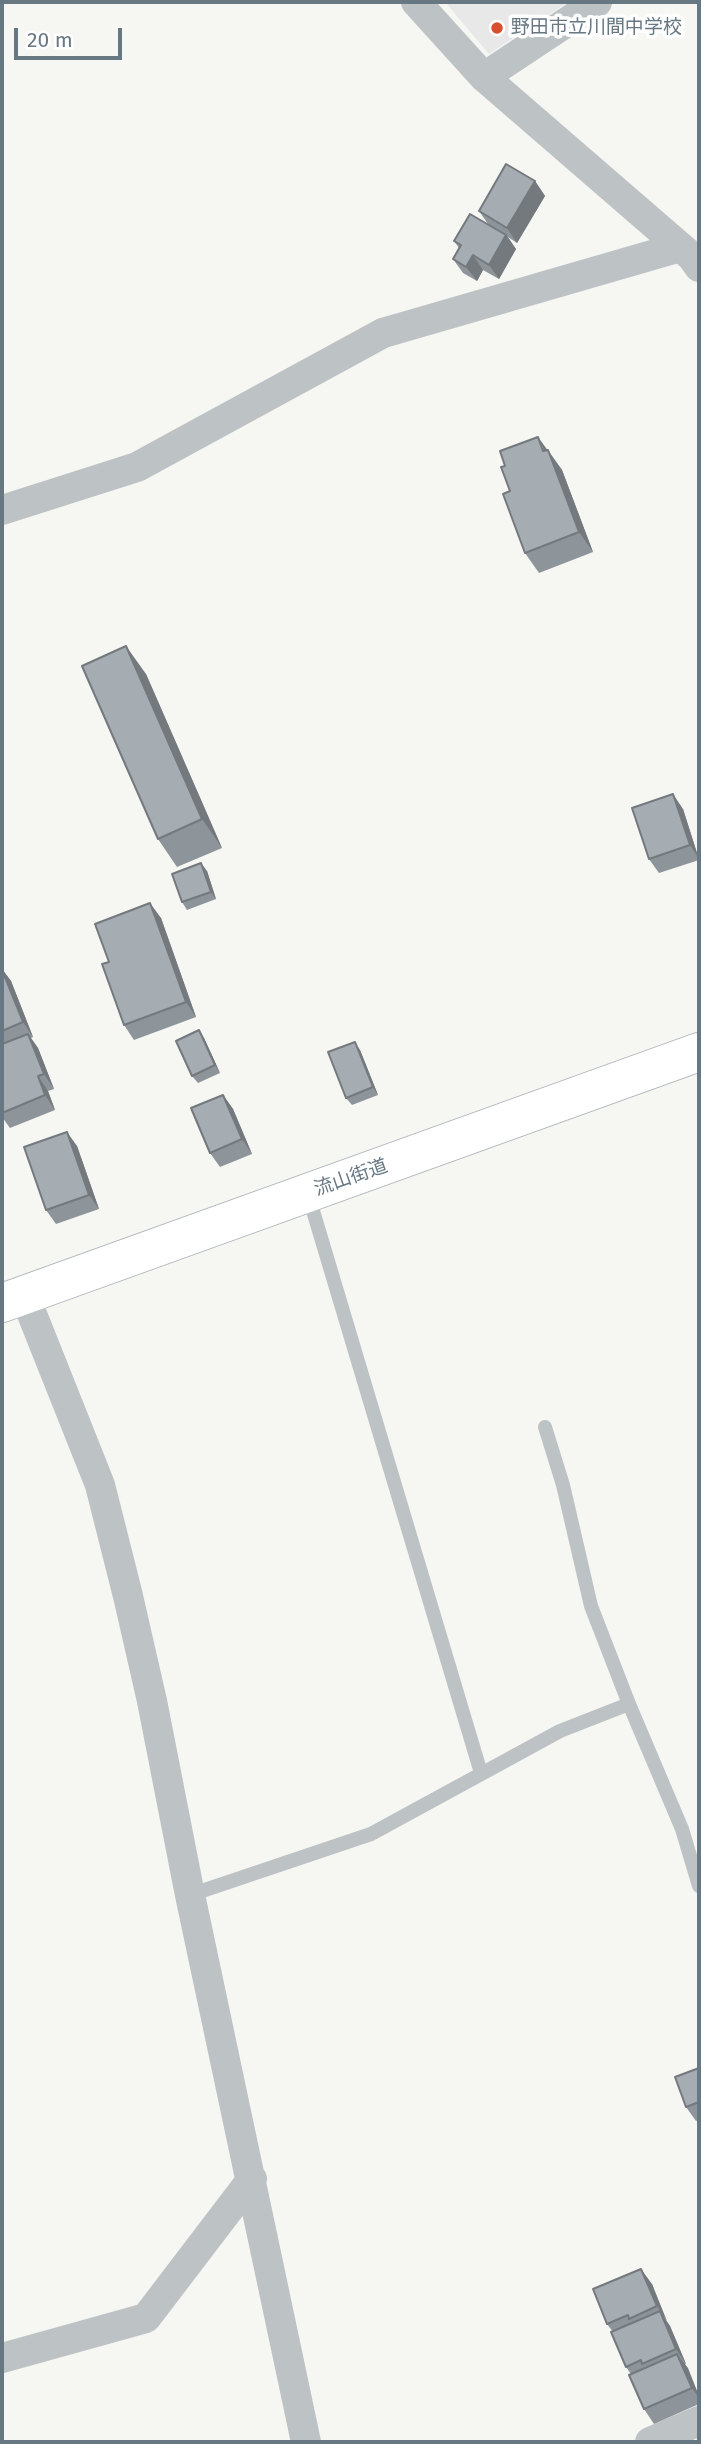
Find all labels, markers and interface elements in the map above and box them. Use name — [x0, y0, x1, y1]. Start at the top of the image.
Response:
scale bar — [18, 14, 126, 58]
place label: 野田市立川間中学校 — [511, 17, 682, 39]
marker: 野田市立川間中学校 — [489, 20, 505, 36]
text: 20 m — [27, 27, 73, 53]
street label: 流山街道 — [311, 1155, 391, 1201]

